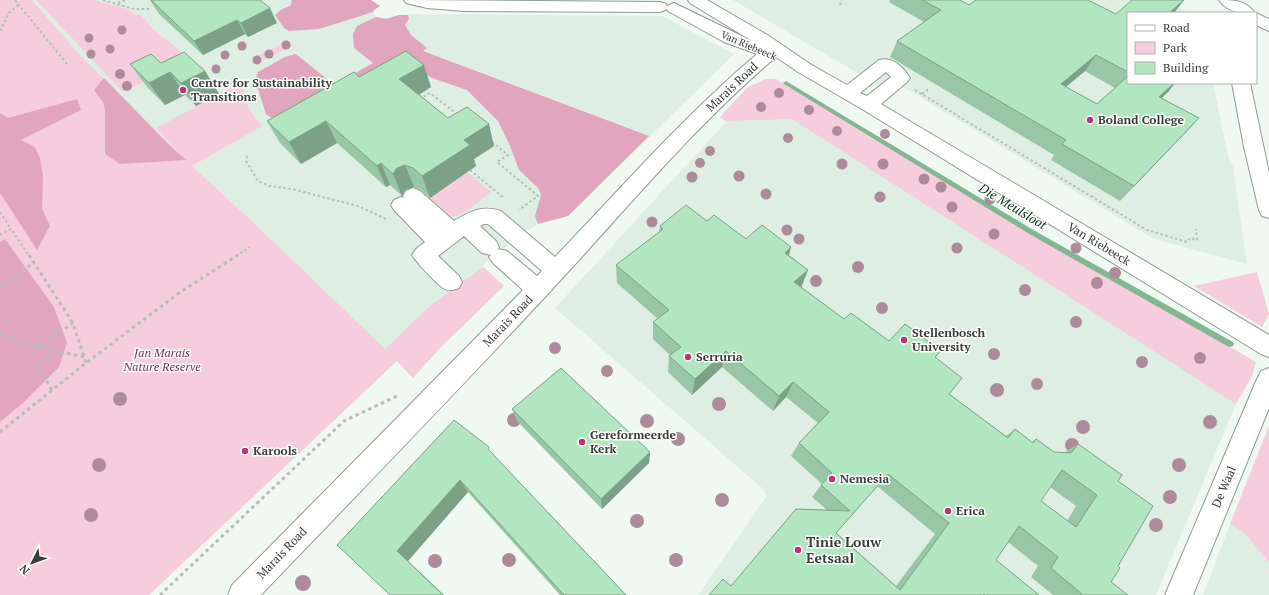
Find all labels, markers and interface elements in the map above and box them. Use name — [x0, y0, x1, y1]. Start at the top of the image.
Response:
legend — [1127, 12, 1257, 84]
text: Road — [1163, 20, 1190, 35]
street label: Van Riebeeck — [719, 28, 779, 63]
text: Park — [1163, 40, 1188, 55]
street label: Marais Road — [703, 59, 761, 115]
text: Building — [1163, 60, 1209, 75]
place label: Centre for Sustainability Transitions — [191, 75, 332, 104]
marker: Centre for Sustainability Transitions — [178, 85, 188, 95]
place label: Boland College — [1098, 112, 1185, 127]
marker: Boland College — [1085, 115, 1095, 125]
water label: Die Meulsloot — [975, 178, 1051, 234]
street label: Van Riebeeck — [1065, 219, 1134, 269]
street label: Marais Road — [479, 292, 536, 349]
place label: Stellenbosch University — [912, 325, 985, 354]
marker: Stellenbosch University — [899, 335, 909, 345]
park label: Jan Marais Nature Reserve — [122, 345, 201, 374]
place label: Serruria — [696, 349, 743, 364]
marker: Serruria — [683, 352, 693, 362]
place label: Gereformeerde Kerk — [590, 427, 676, 456]
marker: Gereformeerde Kerk — [577, 437, 587, 447]
place label: Karools — [253, 443, 298, 458]
marker: Karools — [240, 446, 250, 456]
street label: De Waal — [1208, 463, 1239, 510]
place label: Nemesia — [840, 471, 889, 486]
marker: Nemesia — [827, 474, 837, 484]
place label: Erica — [956, 503, 985, 518]
marker: Erica — [943, 506, 953, 516]
street label: Marais Road — [253, 524, 310, 581]
place label: Tinie Louw Eetsaal — [806, 532, 882, 567]
north arrow — [12, 543, 52, 583]
marker: Tinie Louw Eetsaal — [793, 545, 803, 555]
text: N — [16, 561, 33, 577]

